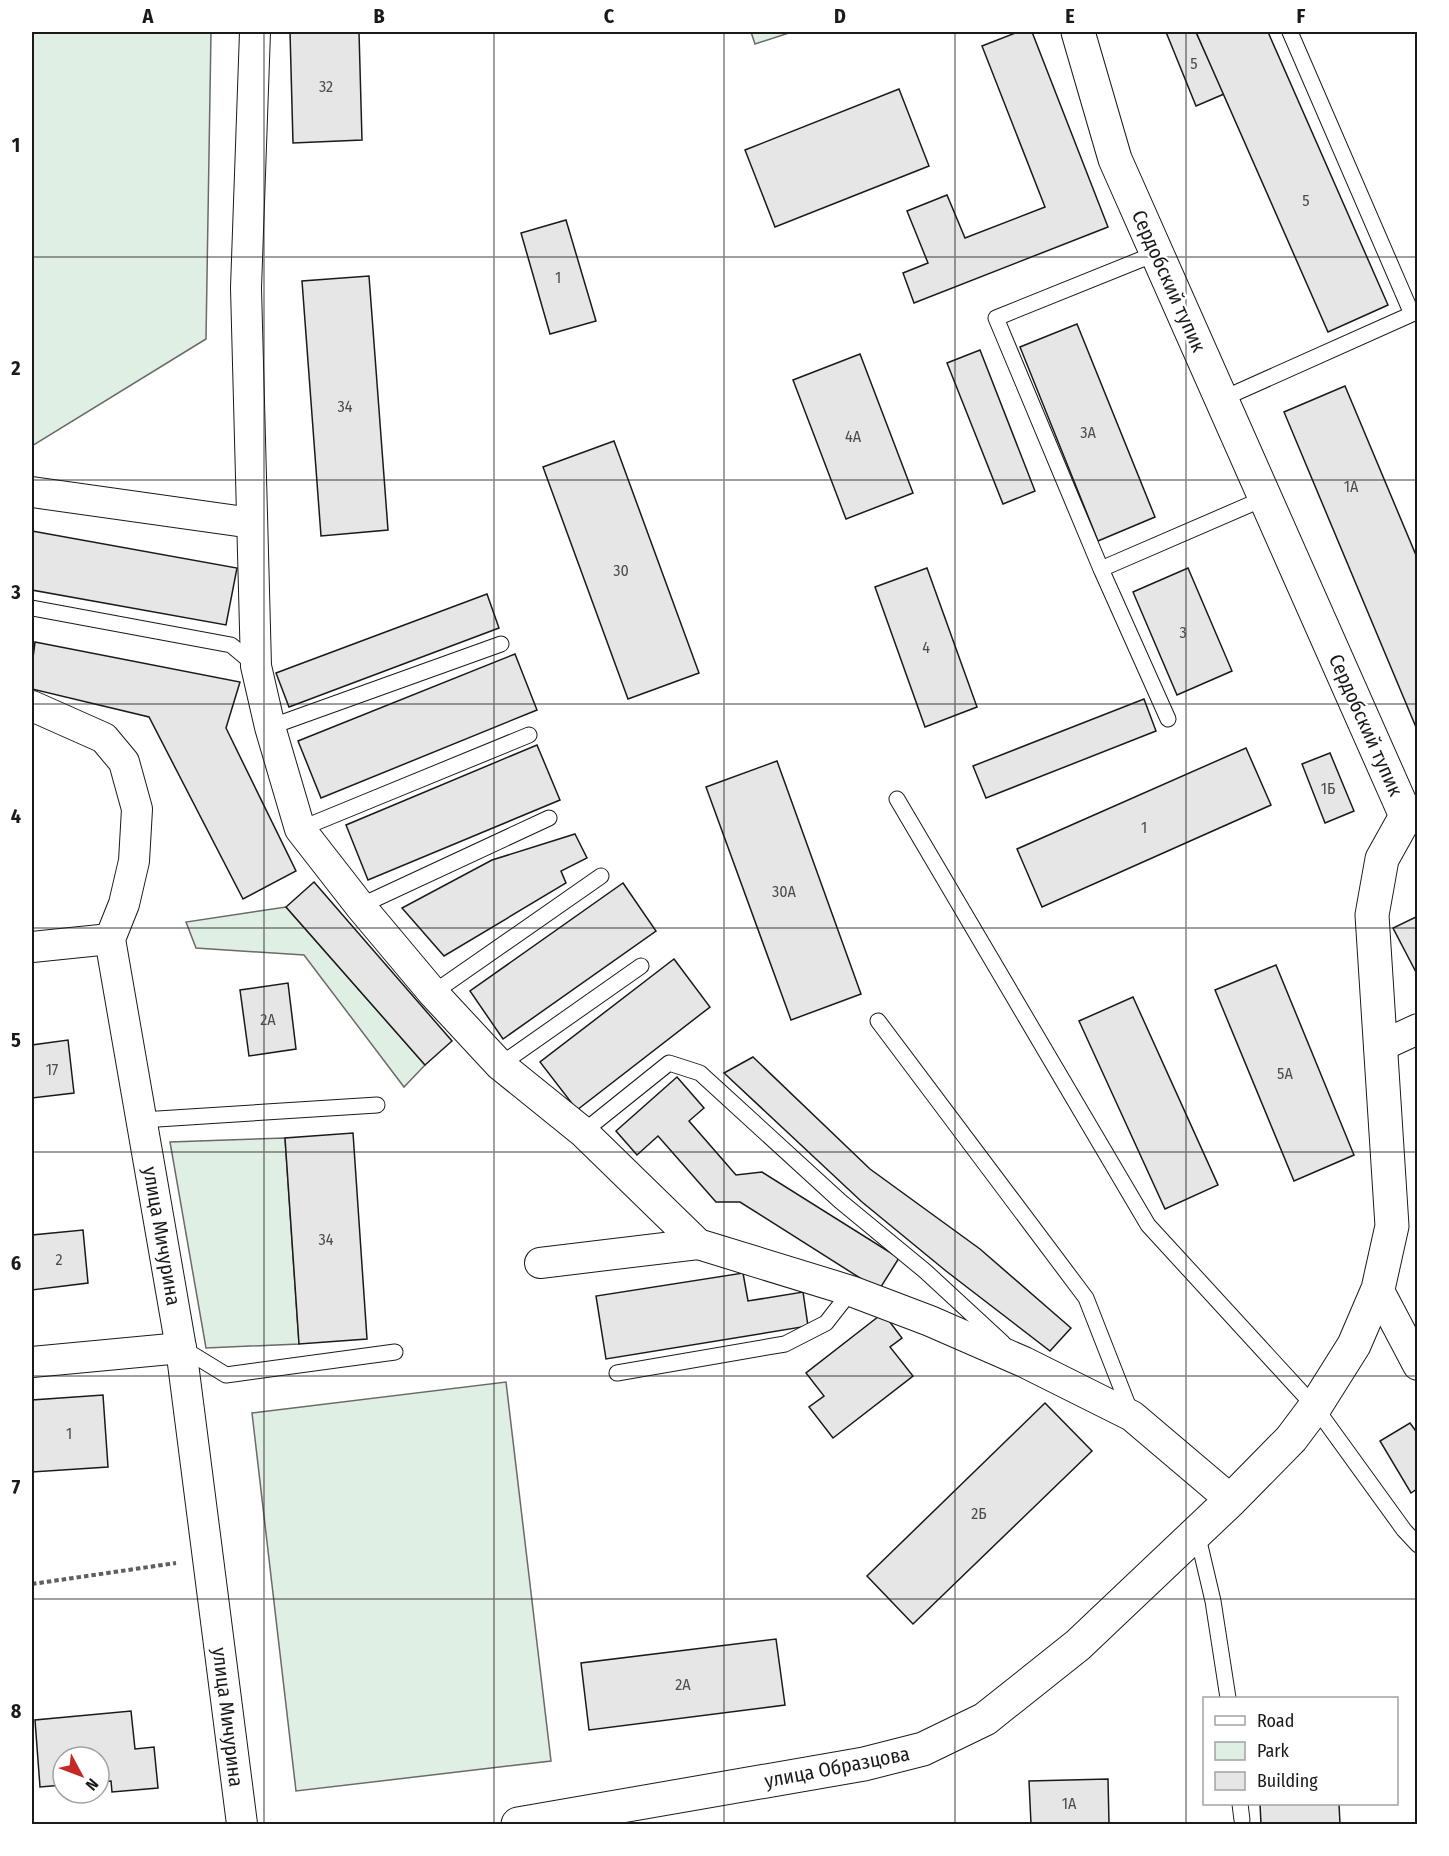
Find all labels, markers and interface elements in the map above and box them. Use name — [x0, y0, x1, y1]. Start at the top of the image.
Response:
text: A — [142, 4, 155, 28]
text: B — [373, 4, 385, 28]
text: C — [604, 4, 615, 28]
text: D — [834, 4, 846, 28]
text: E — [1065, 4, 1075, 28]
text: F — [1297, 4, 1306, 28]
house number: 5 — [1190, 54, 1198, 73]
house number: 32 — [319, 77, 333, 96]
text: 1 — [12, 133, 20, 157]
house number: 5 — [1302, 191, 1310, 210]
street label: Сердобский тупик — [1127, 206, 1211, 356]
house number: 1 — [555, 268, 561, 287]
text: 2 — [10, 356, 21, 380]
house number: 34 — [338, 397, 353, 416]
house number: 3А — [1080, 423, 1096, 442]
house number: 4А — [845, 427, 862, 446]
house number: 1А — [1344, 477, 1359, 496]
house number: 30 — [613, 561, 629, 580]
text: 3 — [10, 580, 21, 604]
house number: 3 — [1179, 623, 1187, 642]
house number: 4 — [922, 638, 930, 657]
street label: Сердобский тупик — [1324, 650, 1408, 800]
house number: 1Б — [1321, 779, 1335, 798]
text: 4 — [11, 804, 21, 828]
house number: 1 — [1141, 818, 1147, 837]
house number: 30А — [772, 882, 797, 901]
house number: 2А — [260, 1010, 276, 1029]
text: 5 — [11, 1028, 21, 1052]
house number: 17 — [46, 1060, 59, 1079]
house number: 5А — [1277, 1064, 1293, 1083]
street label: улица Мичурина — [138, 1165, 186, 1307]
house number: 34 — [319, 1230, 334, 1249]
house number: 2 — [55, 1250, 63, 1269]
text: 6 — [11, 1251, 21, 1275]
house number: 1 — [66, 1424, 72, 1443]
text: 7 — [12, 1475, 21, 1499]
house number: 2Б — [971, 1504, 987, 1523]
street label: улица Мичурина — [208, 1646, 248, 1788]
house number: 2А — [675, 1675, 691, 1694]
legend — [1203, 1697, 1398, 1805]
text: 8 — [11, 1699, 22, 1723]
text: Road — [1257, 1710, 1294, 1732]
text: Park — [1257, 1740, 1290, 1762]
street label: улица Образцова — [762, 1741, 912, 1793]
north arrow — [51, 1745, 111, 1805]
text: Building — [1257, 1770, 1318, 1792]
text: N — [82, 1775, 102, 1794]
house number: 1А — [1062, 1794, 1077, 1813]

